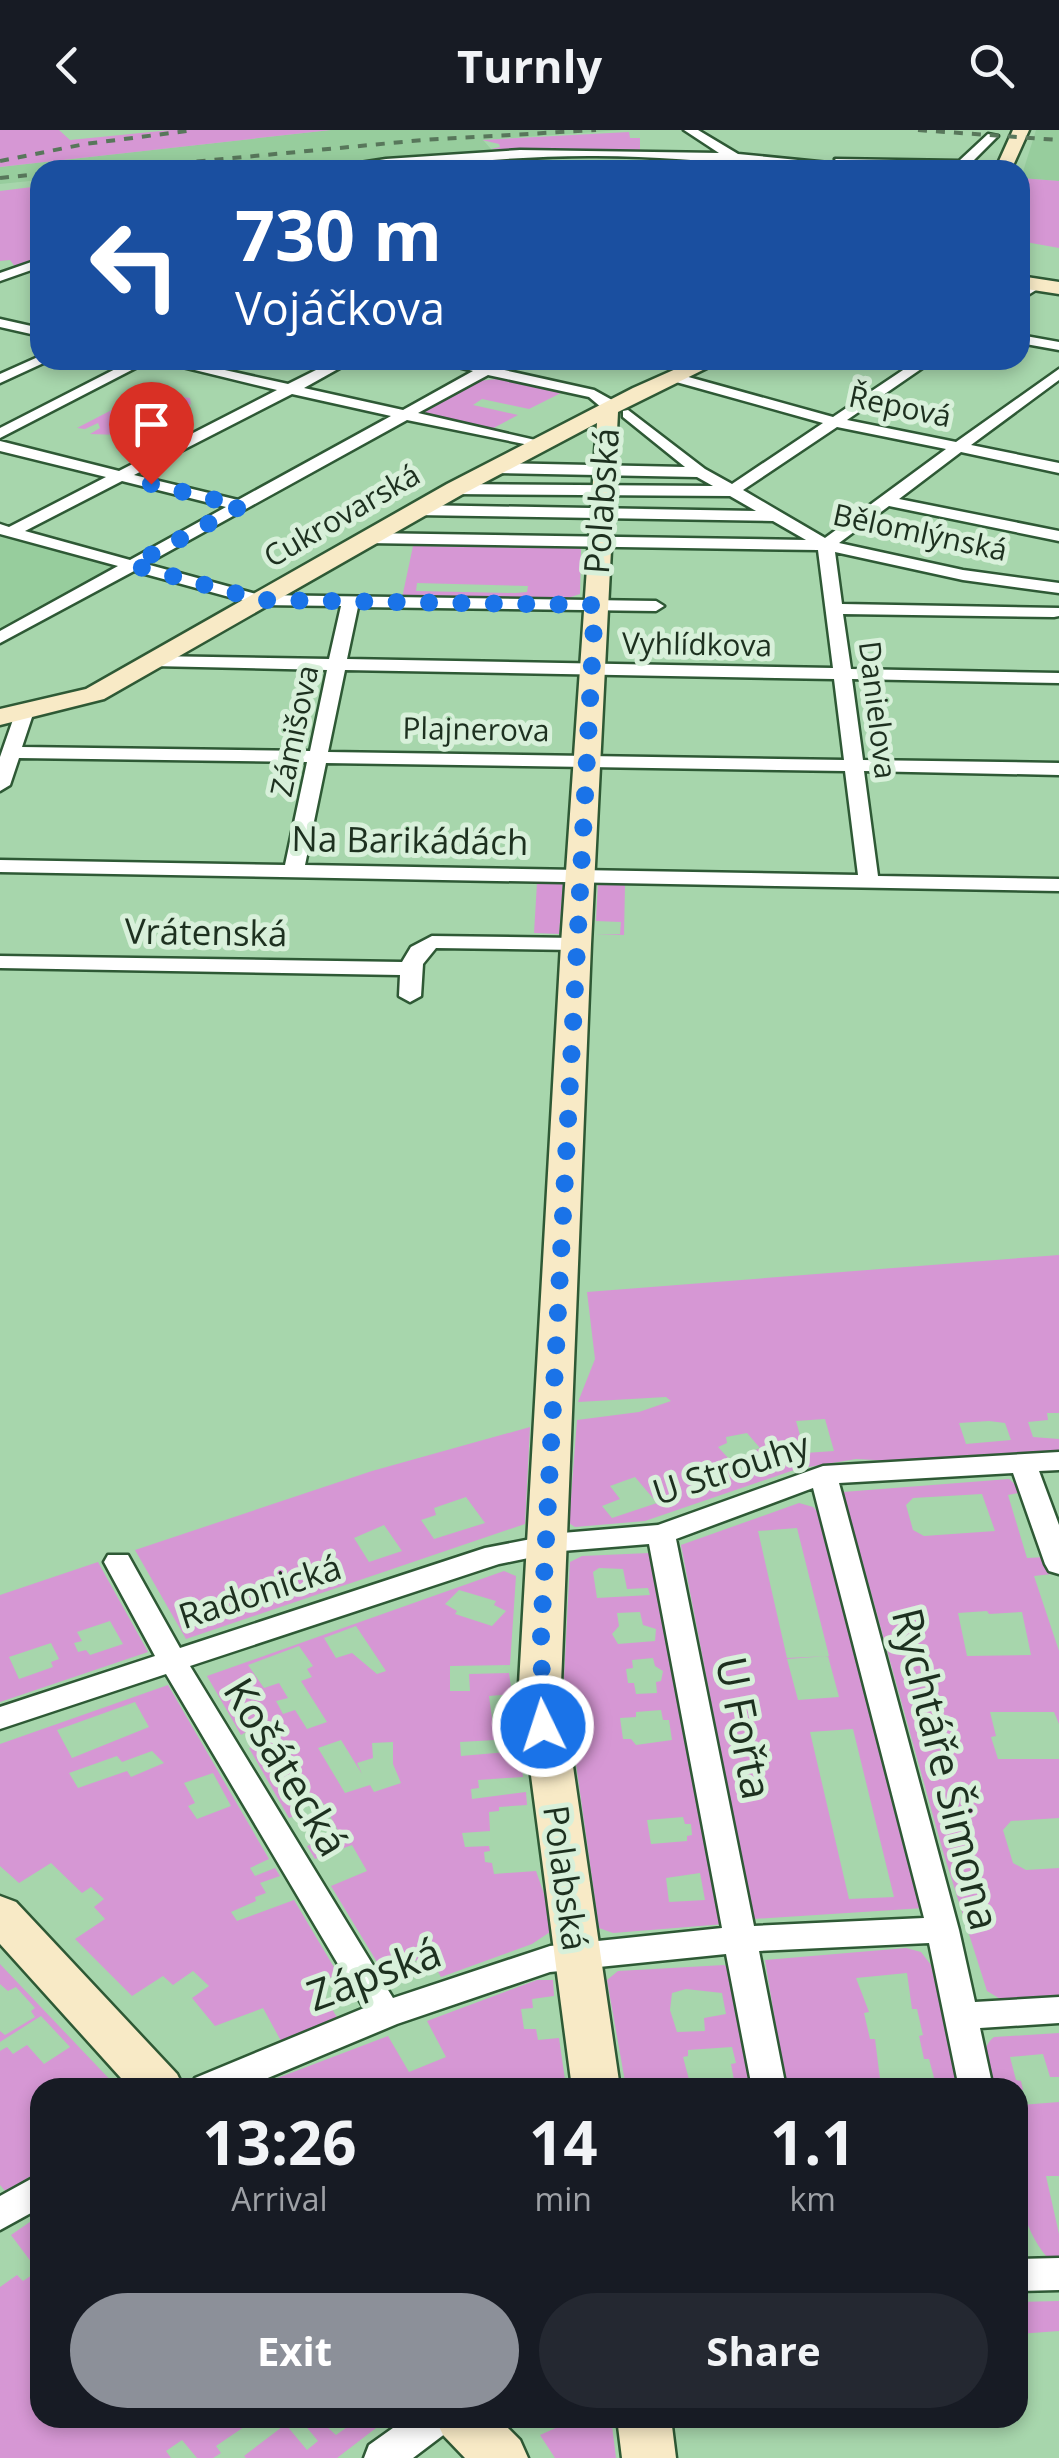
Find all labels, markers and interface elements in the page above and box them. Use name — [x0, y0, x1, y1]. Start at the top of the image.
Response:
text: Turnly — [457, 35, 602, 96]
icon: back — [40, 38, 95, 93]
icon: search — [964, 38, 1019, 93]
text: 730 m — [235, 186, 442, 282]
icon: left — [70, 200, 200, 330]
text: Vojáčkova — [235, 277, 445, 338]
street label: Řepová — [845, 375, 955, 436]
pin — [109, 382, 194, 485]
icon: arrive — [124, 397, 179, 452]
street label: Polabská — [572, 426, 629, 576]
street label: Cukrovarská — [256, 453, 427, 576]
street label: Bělomlýnská — [829, 493, 1011, 570]
street label: Vyhlídkova — [622, 622, 773, 665]
street label: Danielova — [850, 639, 907, 781]
street label: Zámišova — [260, 661, 327, 800]
street label: Plajnerova — [402, 707, 550, 750]
street label: Na Barikádách — [291, 814, 529, 865]
street label: Vrátenská — [124, 907, 288, 956]
street label: U Strouhy — [646, 1420, 815, 1515]
street label: Radonická — [172, 1542, 347, 1639]
street label: Rychtáře Šimona — [880, 1602, 1015, 1935]
street label: U Fořta — [704, 1652, 787, 1804]
street label: Košátecká — [212, 1667, 363, 1866]
position arrow — [491, 1674, 595, 1778]
street label: Polabská — [533, 1802, 600, 1954]
street label: Zápská — [299, 1922, 448, 2023]
text: 13:26 — [202, 2101, 357, 2183]
text: 14 — [529, 2101, 598, 2183]
text: 1.1 — [770, 2101, 856, 2183]
text: Arrival — [231, 2177, 328, 2220]
text: min — [535, 2177, 592, 2220]
text: km — [790, 2177, 836, 2220]
button: Exit — [70, 2293, 519, 2408]
button: Share — [539, 2293, 988, 2408]

